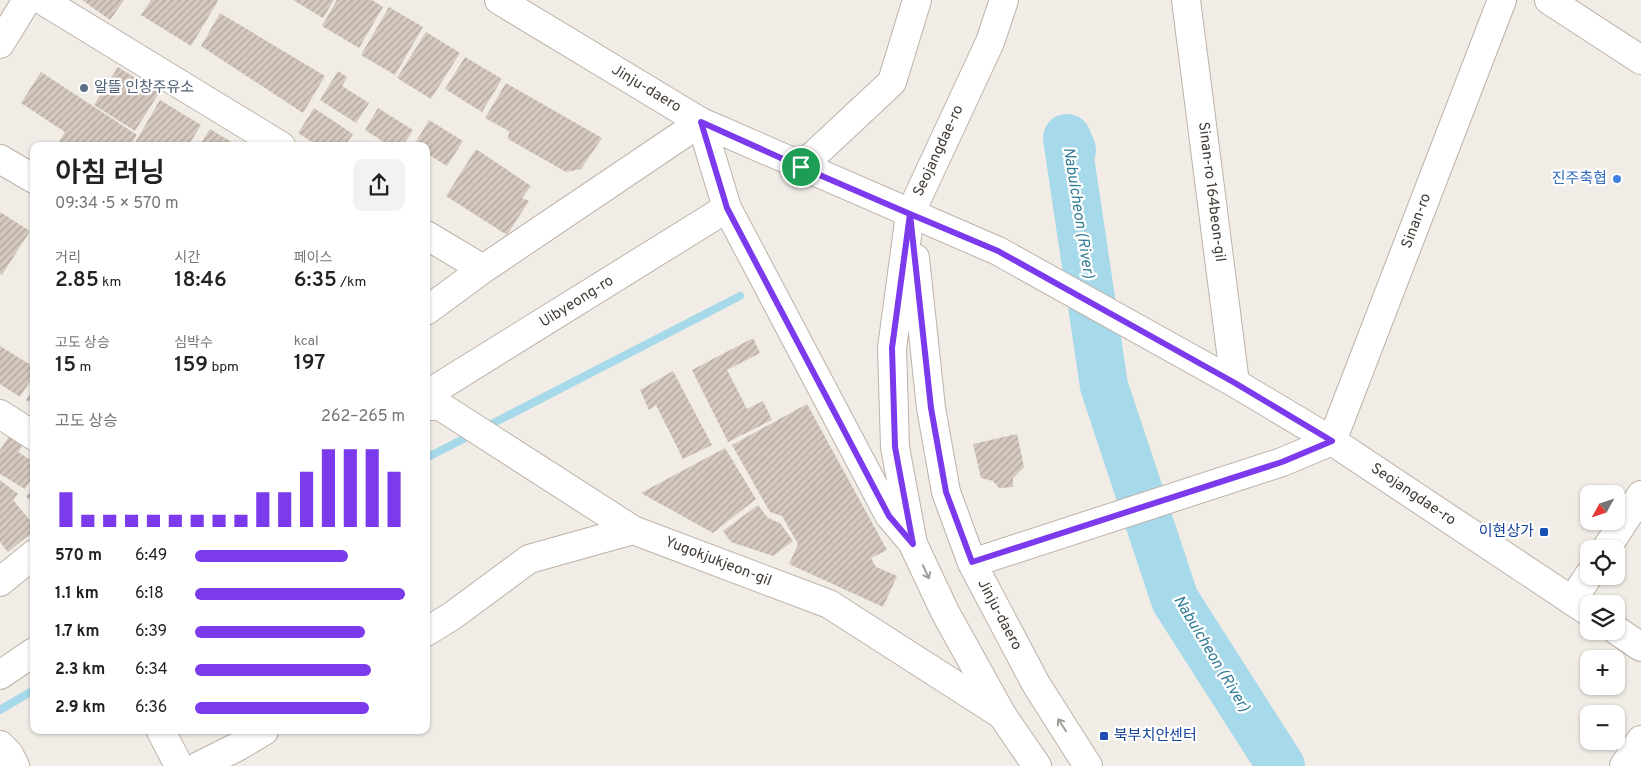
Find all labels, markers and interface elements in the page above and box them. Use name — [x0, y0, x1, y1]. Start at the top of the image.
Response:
street label: Jinju-daero — [608, 61, 684, 117]
place label: 알뜰 인창주유소 — [94, 79, 194, 98]
marker: 알뜰 인창주유소 — [78, 82, 90, 94]
street label: Seojangdae-ro — [909, 102, 969, 200]
street label: Sinan-ro 164beon-gil — [1193, 121, 1229, 263]
pin — [780, 146, 822, 188]
water label: Nabulcheon (River) — [1058, 146, 1098, 281]
icon: arrive — [787, 153, 815, 181]
text: 아침 러닝 — [55, 157, 165, 193]
button: share — [353, 159, 405, 211]
place label: 진주축협 — [1552, 170, 1607, 189]
marker: 진주축협 — [1611, 173, 1623, 185]
street label: Sinan-ro — [1398, 191, 1436, 251]
text: 09:34 · 5 × 570 m — [55, 194, 179, 214]
text: 거리 — [55, 250, 81, 267]
text: 시간 — [174, 250, 200, 267]
text: 페이스 — [294, 250, 332, 267]
text: 2.85 — [55, 267, 99, 294]
text: 18:46 — [174, 267, 227, 294]
text: 6:35 — [294, 267, 337, 294]
street label: Uibyeong-ro — [536, 272, 618, 332]
text: km — [99, 274, 121, 291]
text: /km — [337, 274, 366, 291]
text: kcal — [294, 333, 319, 350]
text: 고도 상승 — [55, 335, 110, 352]
text: 심박수 — [174, 335, 213, 352]
text: 197 — [294, 350, 325, 377]
text: 15 — [55, 352, 76, 379]
text: 159 — [174, 352, 208, 379]
text: m — [76, 359, 91, 376]
text: bpm — [208, 359, 239, 376]
text: 262–265 m — [321, 407, 405, 427]
text: 고도 상승 — [55, 412, 118, 432]
street label: Seojangdae-ro — [1367, 459, 1459, 531]
north arrow — [1580, 485, 1625, 530]
map controls — [1580, 485, 1625, 750]
place label: 이현상가 — [1479, 522, 1534, 542]
marker: 이현상가 — [1538, 526, 1550, 538]
street label: Yugokjukjeon-gil — [662, 533, 774, 591]
button: locate — [1580, 540, 1625, 585]
text: 570 m — [55, 546, 102, 566]
text: 6:49 — [135, 546, 167, 566]
one-way arrow — [922, 564, 932, 579]
street label: Jinju-daero — [972, 576, 1026, 654]
text: 1.1 km — [55, 584, 99, 604]
text: 6:18 — [135, 584, 164, 604]
water label: Nabulcheon (River) — [1168, 592, 1254, 717]
button: layers — [1580, 595, 1625, 640]
text: 1.7 km — [55, 622, 100, 642]
text: 6:39 — [135, 622, 167, 642]
button: + — [1580, 650, 1625, 695]
text: 2.3 km — [55, 660, 105, 680]
text: 6:34 — [135, 660, 168, 680]
text: 2.9 km — [55, 698, 106, 718]
text: 6:36 — [135, 698, 167, 718]
button: − — [1580, 705, 1625, 750]
one-way arrow — [1057, 718, 1067, 732]
place label: 북부치안센터 — [1114, 727, 1197, 746]
marker: 북부치안센터 — [1098, 730, 1110, 742]

